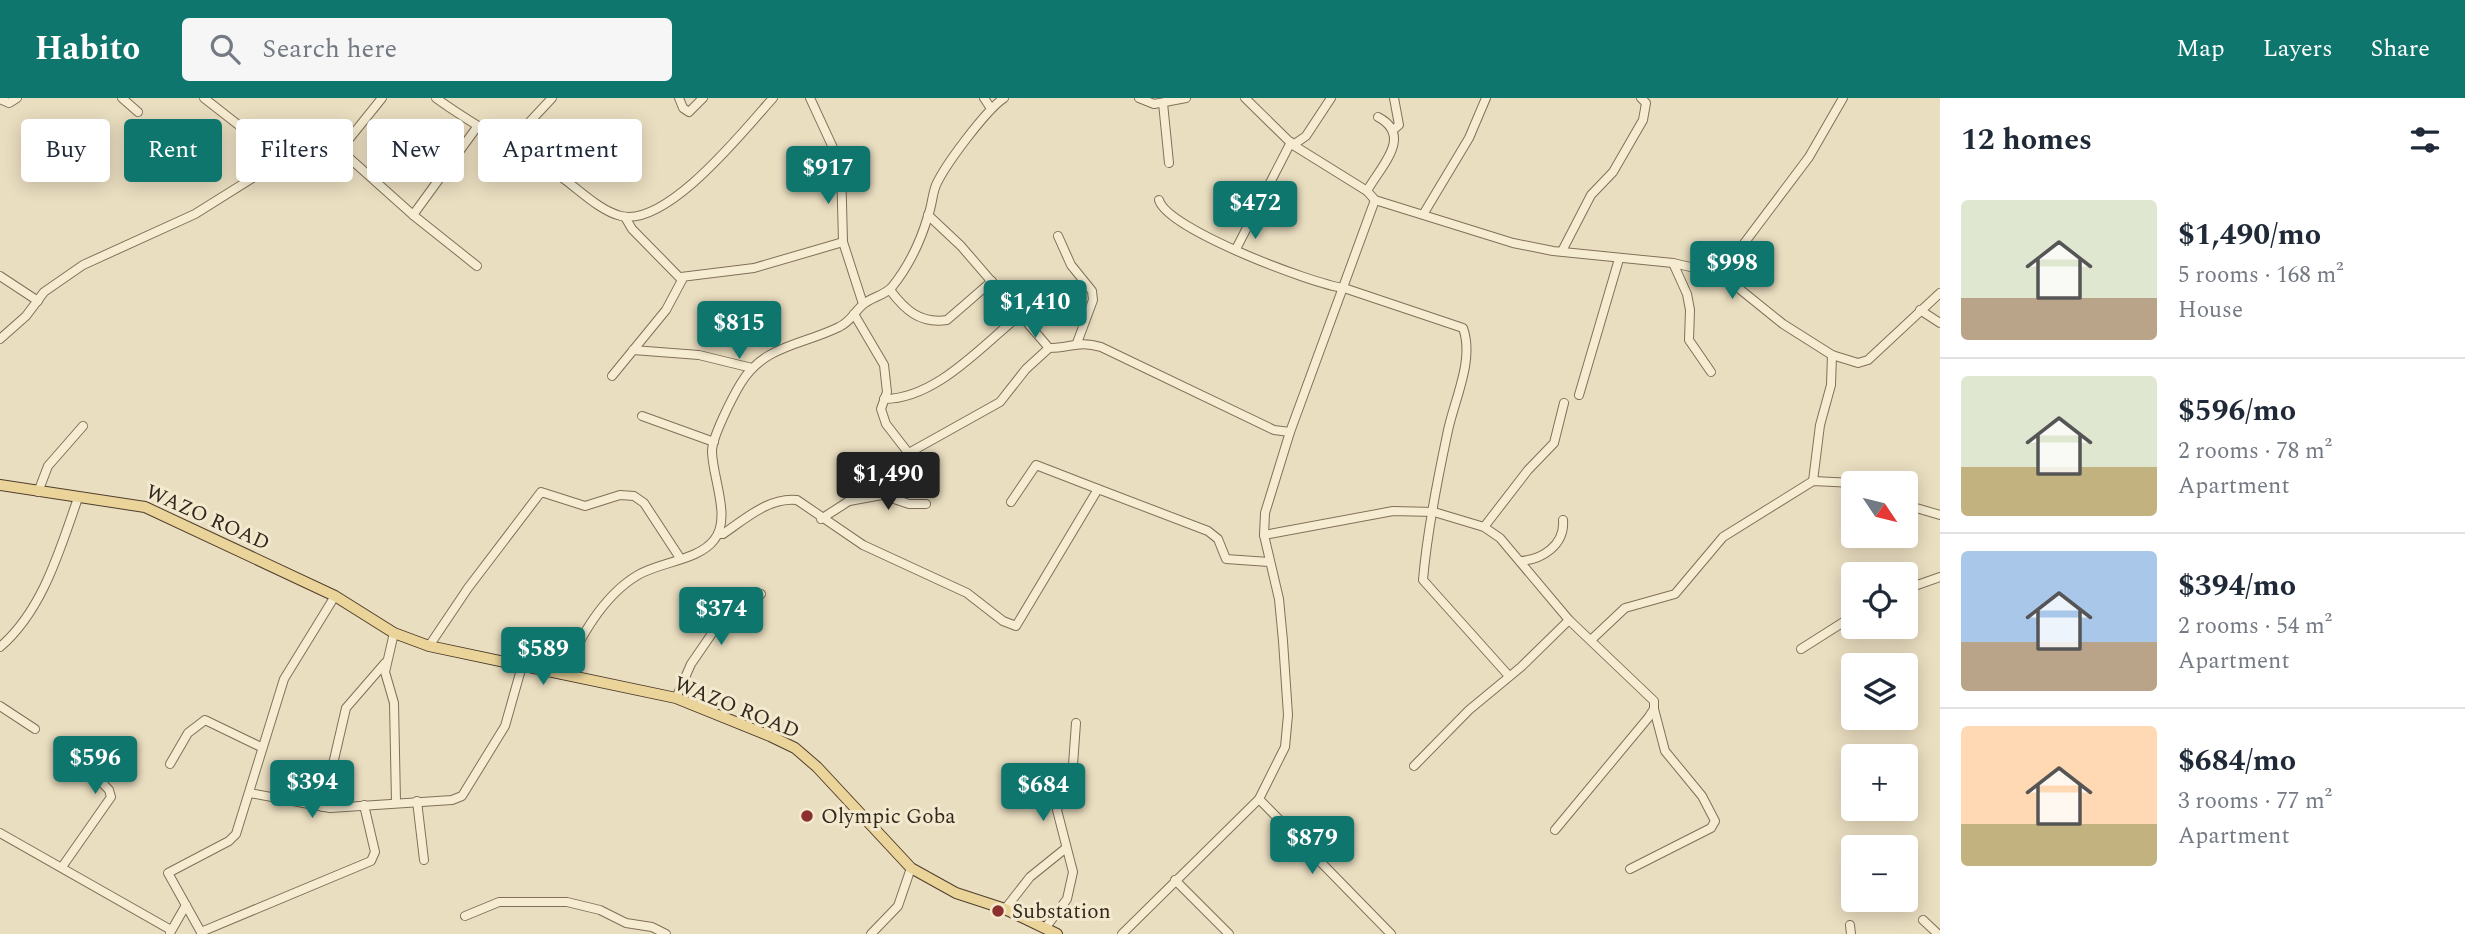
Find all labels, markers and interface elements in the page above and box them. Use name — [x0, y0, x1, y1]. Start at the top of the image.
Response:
search box — [182, 18, 672, 81]
text: Habito — [35, 24, 140, 74]
text: Search here — [262, 29, 397, 69]
icon: search — [206, 30, 244, 68]
text: Map — [2176, 31, 2225, 67]
text: Layers — [2263, 31, 2333, 67]
text: Share — [2371, 31, 2430, 67]
text: 12 homes — [1961, 117, 2092, 163]
chip: Buy — [21, 119, 110, 182]
chip: Rent — [124, 119, 222, 182]
chip: Filters — [236, 119, 353, 182]
chip: New — [367, 119, 464, 182]
chip: Apartment — [478, 119, 642, 182]
icon: filters — [2406, 121, 2444, 159]
pin: $917 — [787, 146, 869, 206]
text: $917 — [802, 151, 854, 186]
pin: $472 — [1214, 181, 1296, 241]
text: $472 — [1229, 186, 1281, 221]
text: $1,490/mo — [2178, 212, 2321, 258]
icon: home — [2017, 228, 2101, 312]
pin: $998 — [1691, 242, 1773, 301]
text: $998 — [1706, 246, 1758, 281]
text: 5 rooms · 168 m² — [2178, 258, 2344, 293]
pin: $1,410 — [978, 280, 1092, 340]
text: $1,410 — [1000, 285, 1070, 320]
text: House — [2178, 293, 2243, 328]
pin: $815 — [698, 302, 780, 361]
text: $815 — [713, 306, 765, 341]
text: $596/mo — [2178, 388, 2296, 434]
icon: home — [2017, 404, 2101, 488]
text: 2 rooms · 78 m² — [2178, 434, 2332, 469]
pin: $1,490 — [831, 452, 945, 512]
text: $1,490 — [853, 457, 923, 492]
text: Apartment — [2178, 469, 2290, 504]
north arrow — [1841, 471, 1918, 548]
map controls — [1841, 471, 1918, 912]
street label: WAZO ROAD — [140, 476, 275, 560]
button: locate — [1841, 562, 1918, 639]
text: $394/mo — [2178, 563, 2296, 609]
icon: home — [2017, 579, 2101, 663]
pin: $374 — [680, 588, 762, 647]
text: $374 — [695, 592, 747, 627]
text: 2 rooms · 54 m² — [2178, 609, 2332, 644]
pin: $589 — [502, 628, 584, 687]
text: $589 — [517, 632, 569, 667]
text: Apartment — [2178, 644, 2290, 679]
button: layers — [1841, 653, 1918, 730]
street label: WAZO ROAD — [669, 668, 804, 748]
pin: $596 — [54, 736, 136, 796]
text: $684/mo — [2178, 738, 2296, 784]
text: $596 — [69, 741, 121, 776]
button: + — [1841, 744, 1918, 821]
icon: home — [2017, 754, 2101, 838]
pin: $394 — [271, 760, 353, 820]
pin: $684 — [1002, 764, 1084, 823]
text: $394 — [286, 765, 338, 800]
text: $684 — [1017, 768, 1069, 803]
text: 3 rooms · 77 m² — [2178, 784, 2332, 819]
place label: Olympic Goba — [821, 801, 956, 833]
marker: Olympic Goba — [799, 808, 815, 824]
pin: $879 — [1271, 816, 1353, 876]
text: Apartment — [2178, 819, 2290, 854]
text: $879 — [1286, 821, 1338, 856]
button: − — [1841, 835, 1918, 912]
place label: Substation — [1012, 896, 1111, 928]
marker: Substation — [990, 903, 1006, 919]

